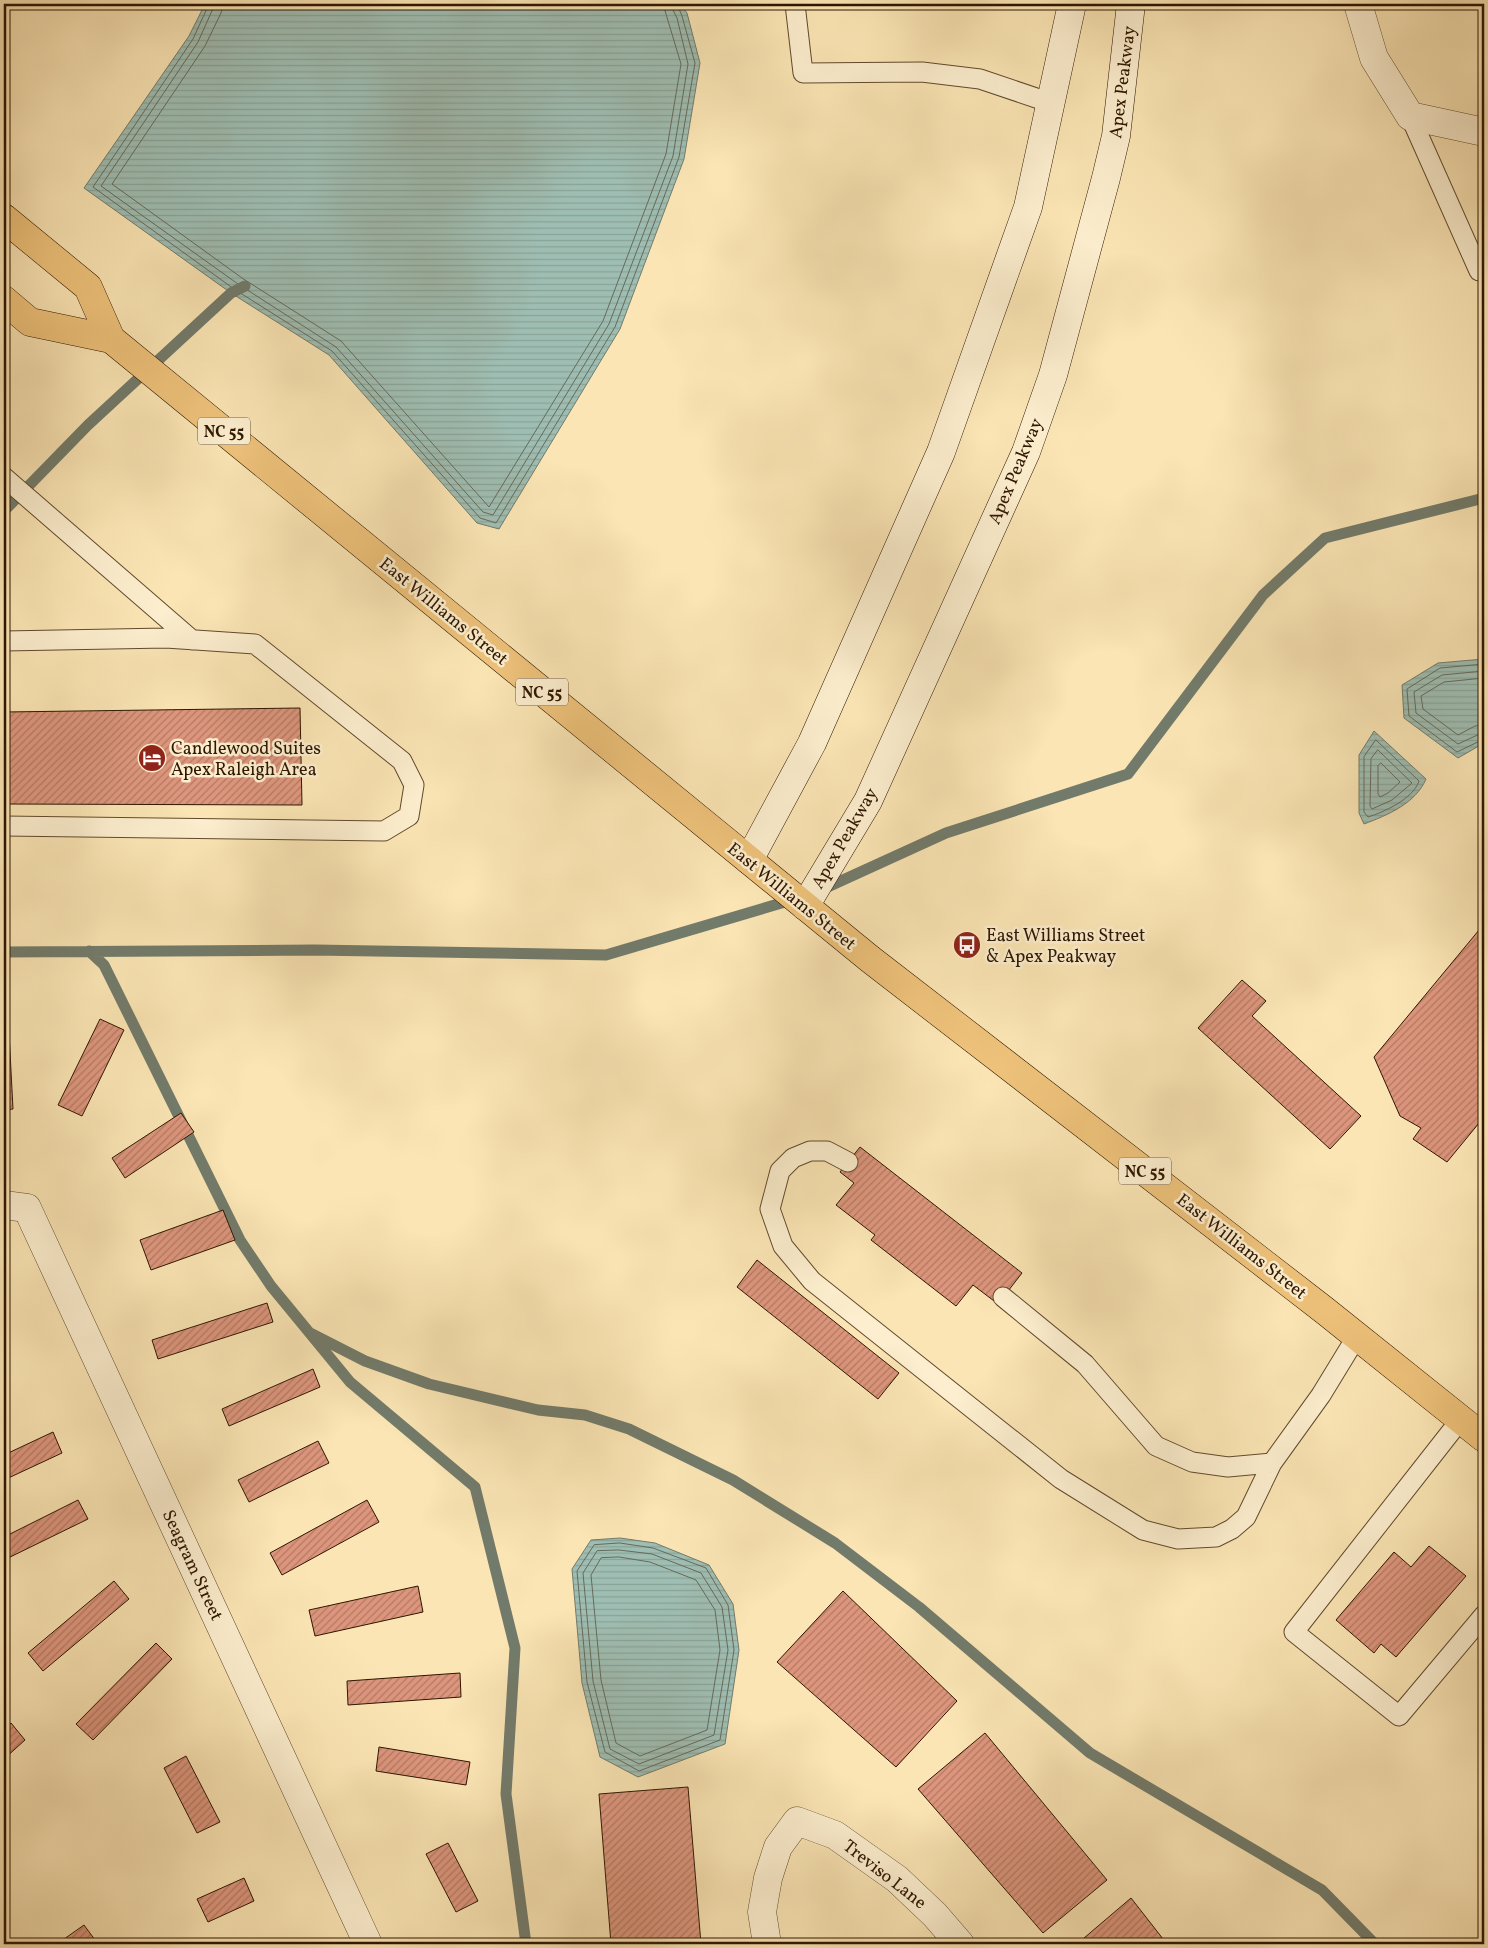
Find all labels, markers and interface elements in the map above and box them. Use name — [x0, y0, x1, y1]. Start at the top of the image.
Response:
street label: Apex Peakway — [1104, 24, 1143, 140]
street label: Apex Peakway — [983, 414, 1050, 529]
road number: NC 55 — [198, 418, 250, 444]
street label: East Williams Street — [373, 552, 513, 672]
road number: NC 55 — [516, 679, 568, 706]
place label: Candlewood Suites Apex Raleigh Area — [171, 737, 321, 783]
hotel icon: Candlewood Suites Apex Raleigh Area — [137, 743, 167, 773]
street label: Apex Peakway — [806, 783, 885, 894]
street label: East Williams Street — [721, 837, 861, 957]
place label: East Williams Street & Apex Peakway — [986, 924, 1145, 970]
bus stop icon: East Williams Street & Apex Peakway — [952, 930, 982, 960]
road number: NC 55 — [1119, 1158, 1171, 1184]
street label: East Williams Street — [1171, 1188, 1312, 1306]
street label: Seagram Street — [155, 1506, 228, 1625]
street label: Treviso Lane — [837, 1835, 931, 1916]

